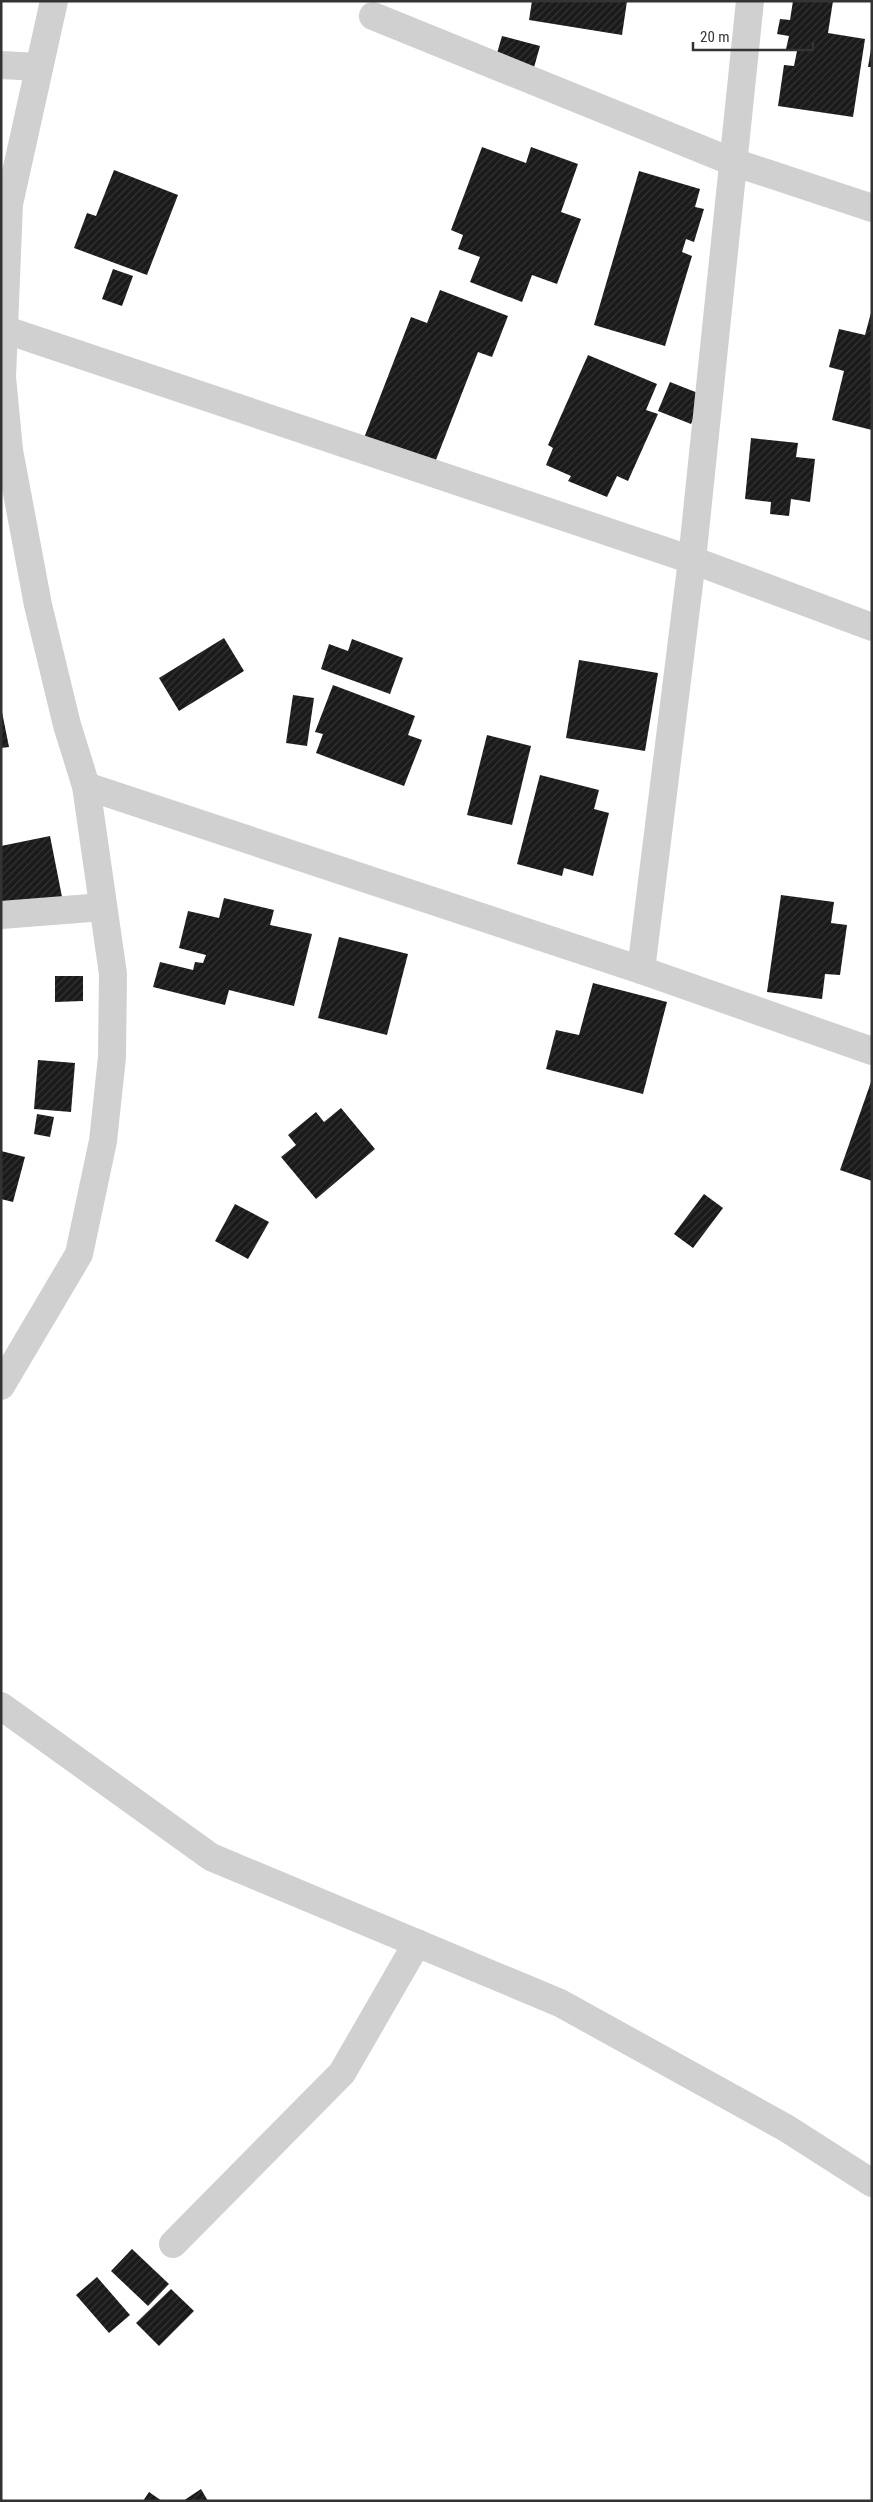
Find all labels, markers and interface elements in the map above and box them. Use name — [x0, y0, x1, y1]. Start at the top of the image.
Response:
scale bar — [693, 20, 813, 52]
text: 20 m — [700, 28, 730, 46]

